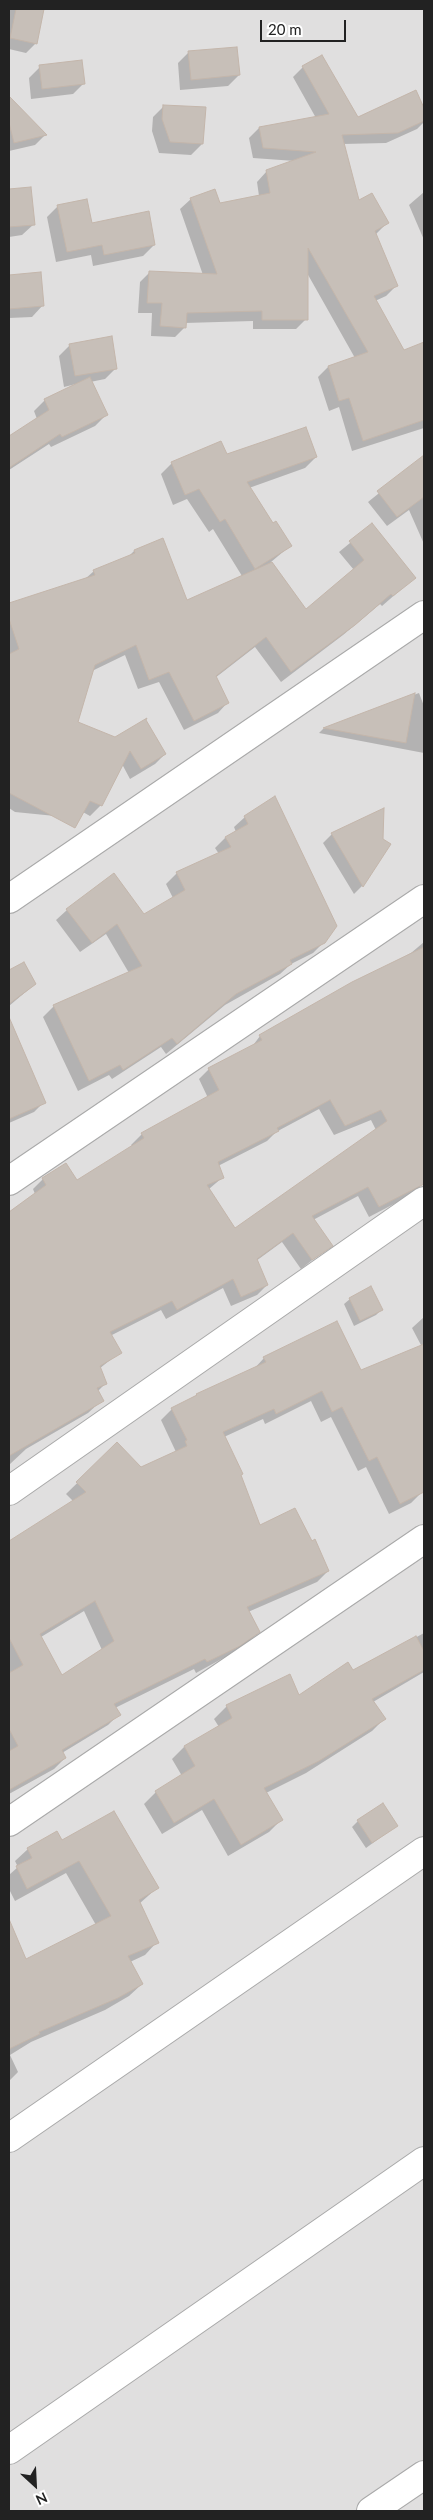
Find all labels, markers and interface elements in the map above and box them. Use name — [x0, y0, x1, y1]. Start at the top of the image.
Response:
scale bar — [263, 10, 349, 42]
text: 20 m — [268, 20, 302, 38]
north arrow — [10, 2460, 60, 2510]
text: N — [33, 2489, 50, 2509]

